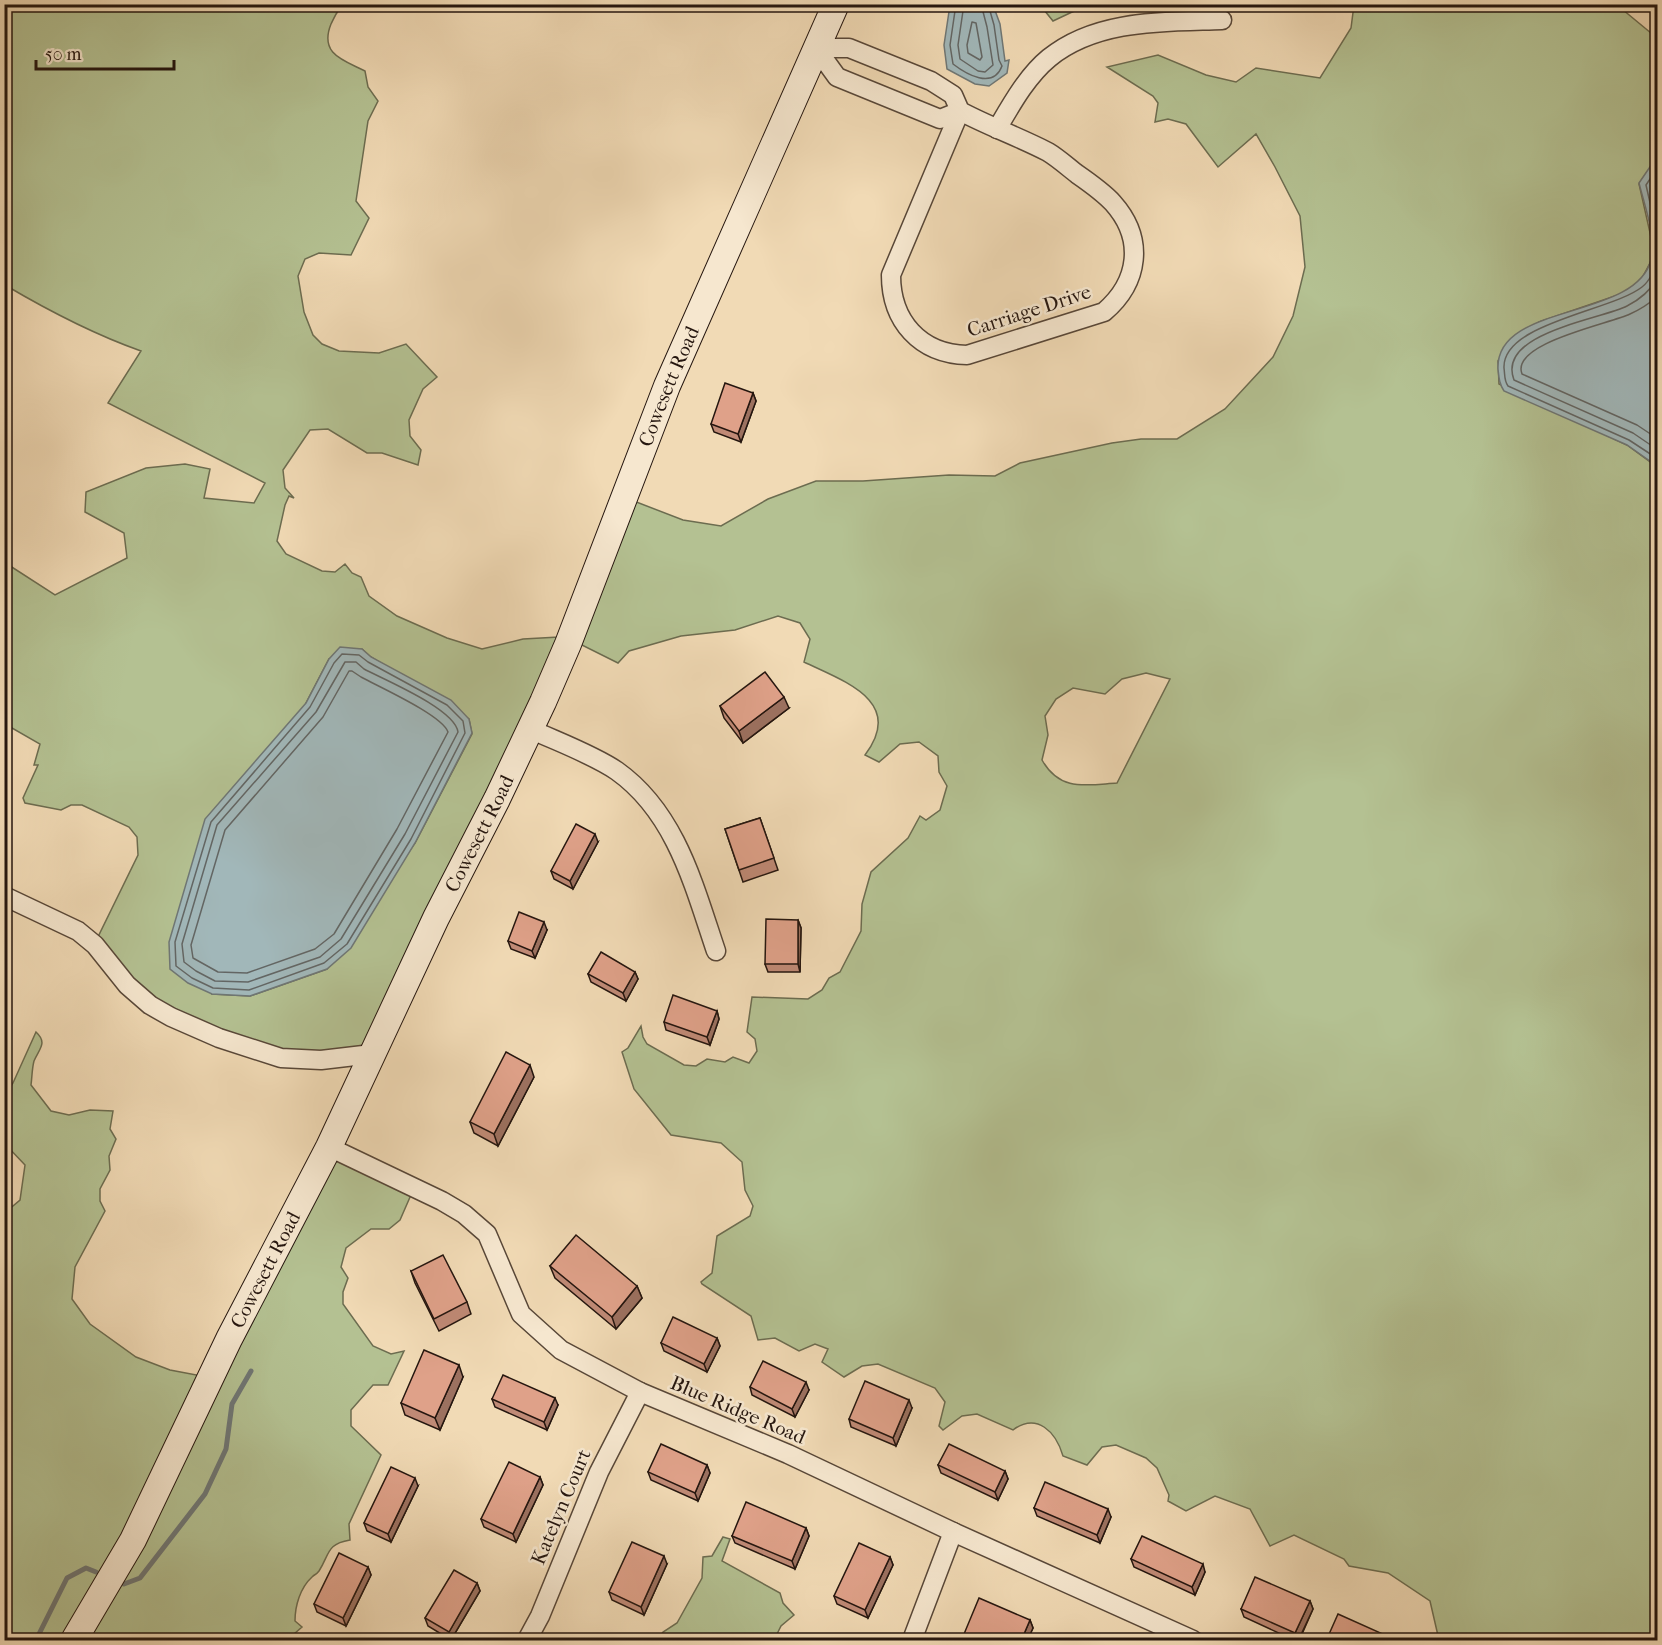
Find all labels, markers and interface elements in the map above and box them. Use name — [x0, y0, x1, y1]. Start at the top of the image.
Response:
scale bar — [36, 33, 174, 71]
text: 50 m — [45, 44, 82, 65]
street label: Carriage Drive — [964, 280, 1094, 342]
street label: Cowesett Road — [633, 321, 704, 450]
street label: Cowesett Road — [440, 770, 519, 896]
street label: Cowesett Road — [225, 1207, 305, 1332]
street label: Blue Ridge Road — [667, 1371, 810, 1449]
street label: Katelyn Court — [526, 1446, 596, 1568]

